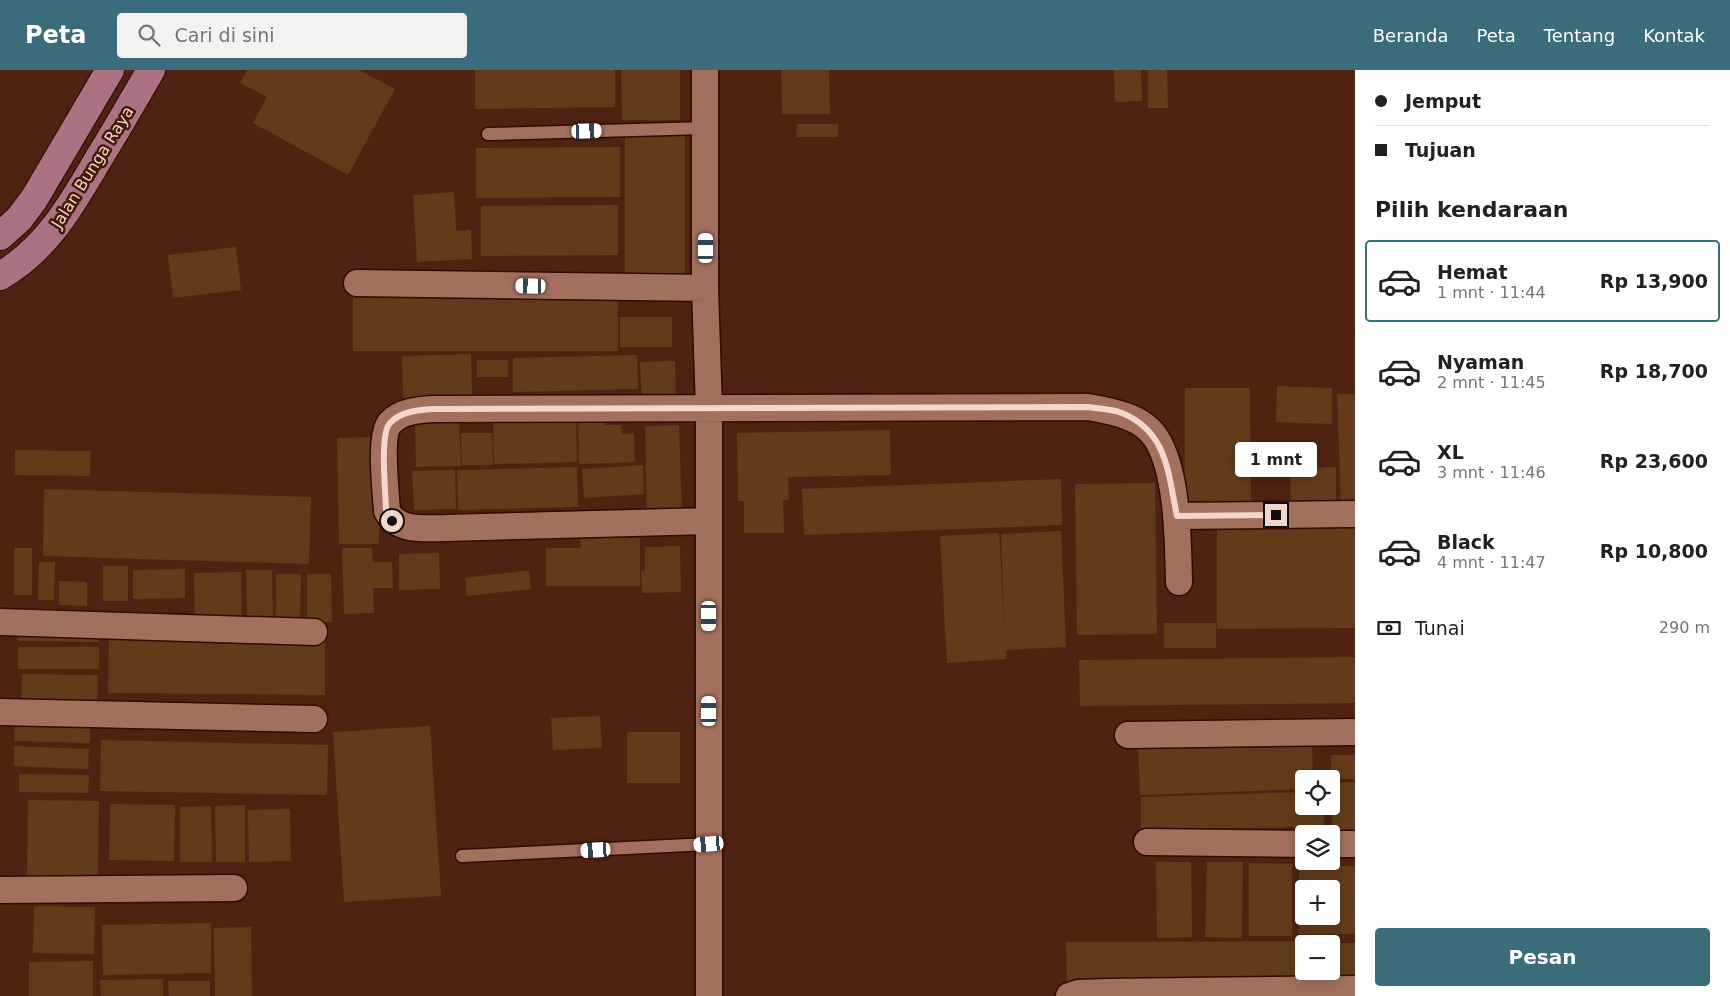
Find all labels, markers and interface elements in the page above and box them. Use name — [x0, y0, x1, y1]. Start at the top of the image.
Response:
search box — [117, 13, 467, 58]
text: Peta — [25, 21, 87, 49]
icon: search — [135, 21, 163, 49]
text: Cari di sini — [175, 24, 274, 46]
text: Beranda — [1373, 25, 1448, 46]
text: Peta — [1476, 25, 1516, 46]
text: Tentang — [1544, 25, 1615, 46]
text: Kontak — [1643, 25, 1705, 46]
text: Jemput — [1405, 90, 1481, 112]
street label: Jalan Bunga Raya — [47, 103, 138, 233]
car — [571, 123, 602, 139]
text: Tujuan — [1405, 139, 1476, 161]
text: Pilih kendaraan — [1375, 197, 1569, 222]
car — [698, 233, 713, 263]
icon: car — [1377, 259, 1422, 304]
text: Hemat — [1437, 261, 1508, 283]
text: Rp 13,900 — [1600, 270, 1708, 292]
car — [515, 278, 546, 294]
text: 1 mnt · 11:44 — [1437, 283, 1546, 302]
icon: car — [1377, 349, 1422, 394]
text: Nyaman — [1437, 351, 1524, 373]
text: Rp 18,700 — [1600, 360, 1708, 382]
text: 2 mnt · 11:45 — [1437, 373, 1546, 392]
icon: car — [1377, 439, 1422, 484]
text: XL — [1437, 441, 1464, 463]
callout: 1 mnt — [1235, 442, 1317, 478]
text: 1 mnt — [1250, 450, 1302, 469]
text: Rp 23,600 — [1600, 450, 1708, 472]
text: 3 mnt · 11:46 — [1437, 463, 1546, 482]
route end — [1265, 504, 1287, 526]
route start — [381, 510, 403, 532]
icon: car — [1377, 529, 1422, 574]
text: Black — [1437, 531, 1495, 553]
text: Rp 10,800 — [1600, 540, 1708, 562]
text: 4 mnt · 11:47 — [1437, 553, 1546, 572]
car — [701, 601, 716, 631]
icon: cash — [1375, 614, 1403, 642]
text: Tunai — [1415, 617, 1465, 639]
text: 290 m — [1659, 618, 1710, 637]
car — [701, 696, 716, 726]
map controls — [1295, 770, 1340, 980]
button: locate — [1295, 770, 1340, 815]
button: layers — [1295, 825, 1340, 870]
car — [693, 835, 724, 853]
car — [580, 842, 611, 858]
button: + — [1295, 880, 1340, 925]
button: Pesan — [1375, 928, 1710, 986]
button: − — [1295, 935, 1340, 980]

